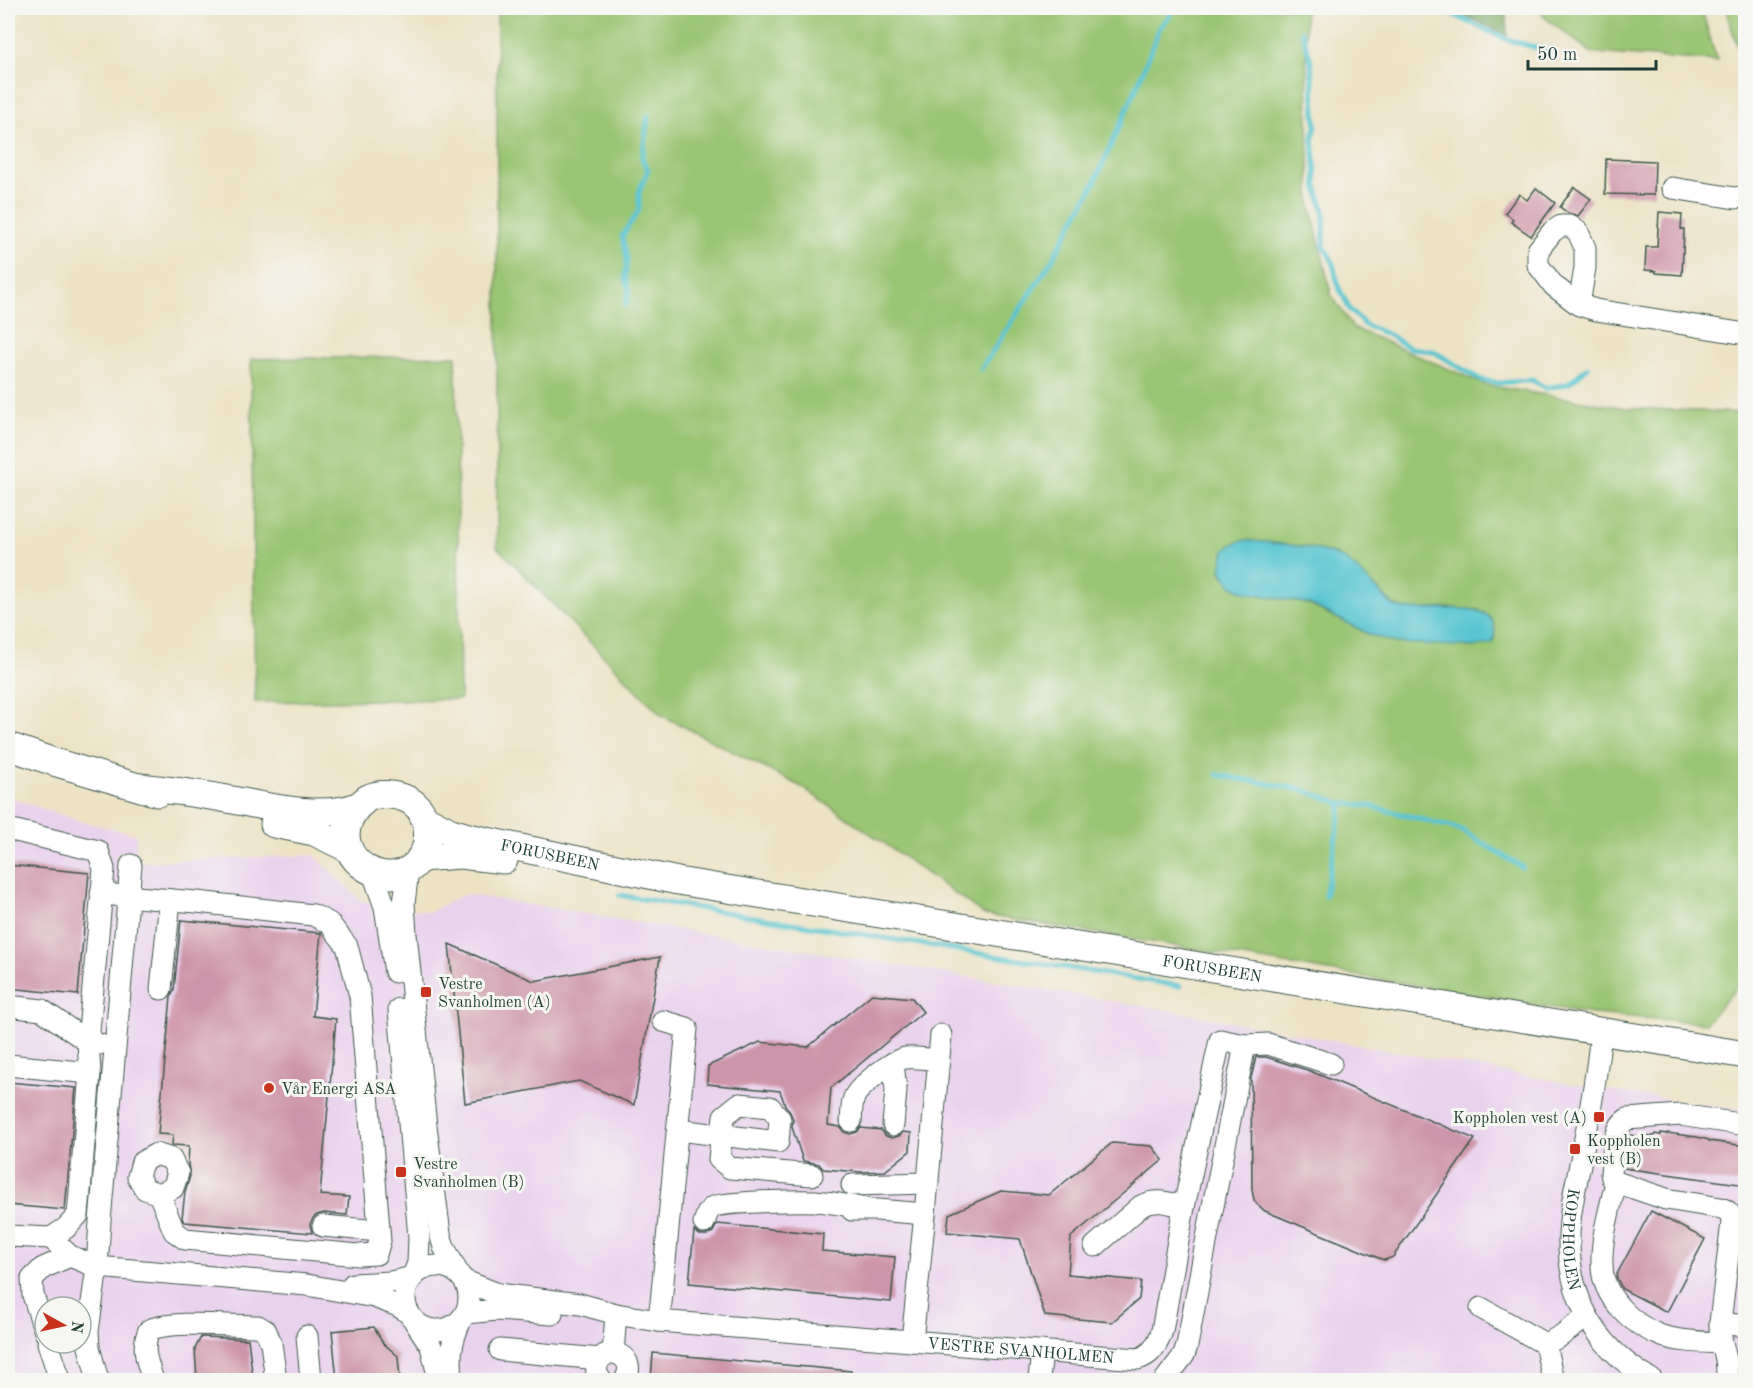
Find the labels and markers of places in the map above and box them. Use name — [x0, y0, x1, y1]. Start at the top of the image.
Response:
place label: Vestre Svanholmen (A) — [438, 977, 551, 1011]
marker: Vestre Svanholmen (A) — [419, 985, 433, 999]
marker: Vår Energi ASA — [262, 1081, 276, 1095]
place label: Vår Energi ASA — [281, 1082, 396, 1098]
place label: Koppholen vest (A) — [1453, 1110, 1587, 1127]
marker: Koppholen vest (A) — [1592, 1110, 1606, 1124]
place label: Koppholen vest (B) — [1587, 1134, 1661, 1168]
marker: Koppholen vest (B) — [1568, 1142, 1582, 1156]
place label: Vestre Svanholmen (B) — [413, 1157, 524, 1191]
marker: Vestre Svanholmen (B) — [394, 1165, 408, 1179]

